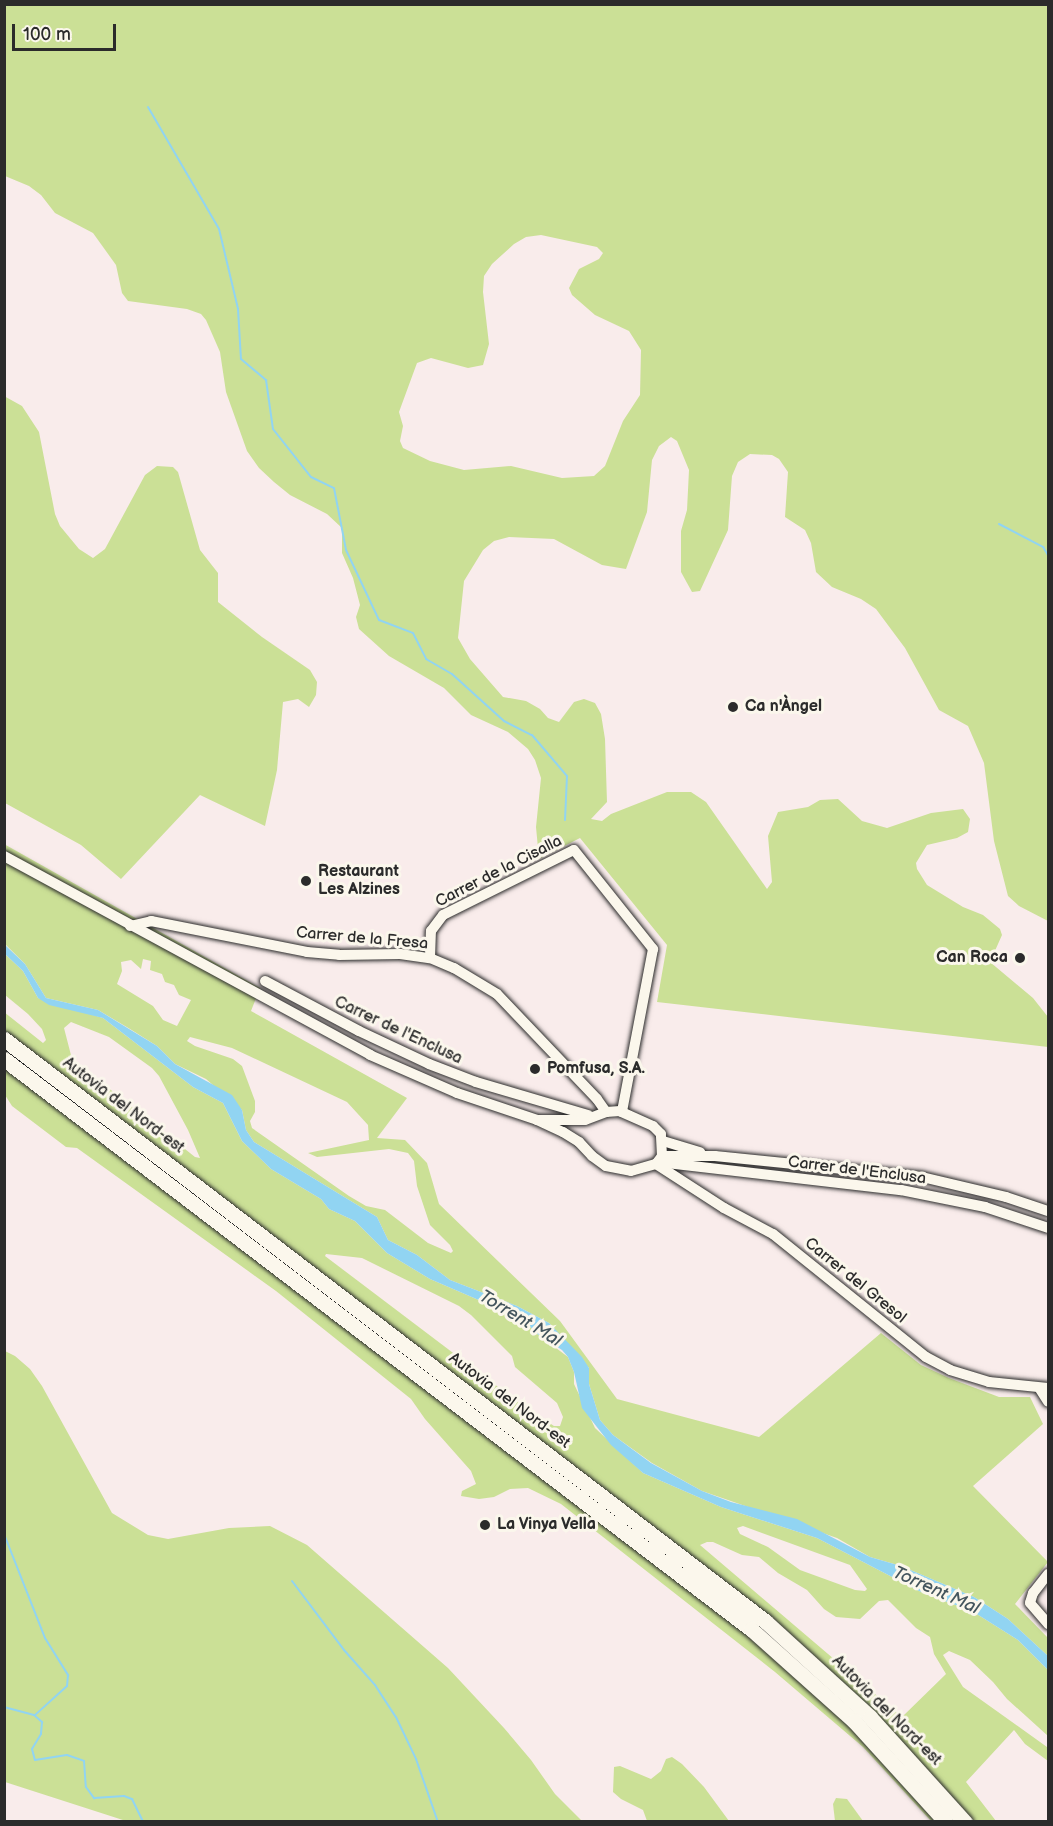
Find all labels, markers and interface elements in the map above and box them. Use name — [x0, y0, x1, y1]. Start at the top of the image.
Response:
scale bar — [15, 12, 118, 50]
text: 100 m — [23, 24, 71, 45]
place label: Ca n'Àngel — [745, 697, 822, 717]
marker: Ca n'Àngel — [726, 700, 740, 714]
street label: Carrer de la Cisalla — [433, 832, 565, 912]
place label: Restaurant Les Alzines — [318, 862, 400, 900]
marker: Restaurant Les Alzines — [299, 874, 313, 888]
street label: Carrer de la Fresa — [295, 924, 429, 954]
place label: Can Roca — [936, 948, 1008, 968]
marker: Can Roca — [1013, 951, 1027, 965]
street label: Carrer de l'Enclusa — [331, 993, 465, 1069]
street label: Autovia del Nord-est — [58, 1054, 188, 1158]
place label: Pomfusa, S.A. — [547, 1059, 645, 1079]
marker: Pomfusa, S.A. — [528, 1062, 542, 1076]
street label: Carrer de l'Enclusa — [787, 1153, 927, 1189]
street label: Carrer del Gresol — [800, 1234, 910, 1328]
water label: Torrent Mal — [475, 1286, 565, 1352]
street label: Autovia del Nord-est — [444, 1349, 574, 1453]
place label: La Vinya Vella — [497, 1515, 598, 1535]
marker: La Vinya Vella — [478, 1518, 492, 1532]
water label: Torrent Mal — [889, 1562, 983, 1620]
street label: Autovia del Nord-est — [827, 1652, 945, 1770]

